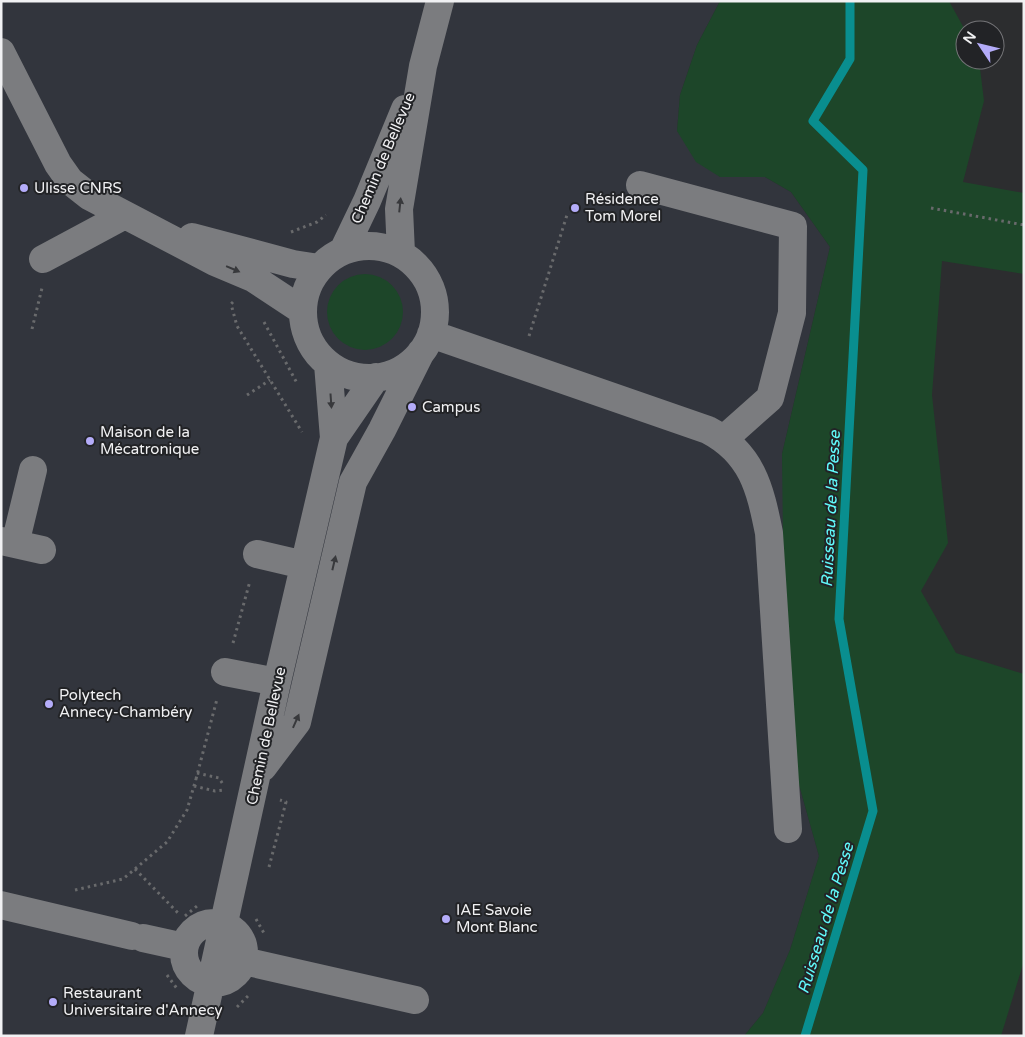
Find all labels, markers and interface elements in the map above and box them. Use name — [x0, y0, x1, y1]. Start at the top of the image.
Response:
north arrow — [955, 20, 1005, 70]
text: N — [960, 28, 980, 47]
street label: Chemin de Bellevue — [347, 90, 419, 226]
place label: Ulisse CNRS — [34, 179, 122, 197]
marker: Ulisse CNRS — [18, 182, 30, 194]
place label: Résidence Tom Morel — [585, 190, 661, 225]
one-way arrow — [396, 196, 404, 212]
marker: Résidence Tom Morel — [569, 202, 581, 214]
one-way arrow — [226, 266, 240, 274]
one-way arrow — [328, 393, 336, 409]
place label: Campus — [422, 398, 480, 416]
marker: Campus — [406, 401, 418, 413]
place label: Maison de la Mécatronique — [100, 423, 199, 458]
water label: Ruisseau de la Pesse — [817, 429, 845, 588]
marker: Maison de la Mécatronique — [84, 435, 96, 447]
one-way arrow — [330, 556, 338, 571]
street label: Chemin de Bellevue — [243, 665, 289, 807]
place label: Polytech Annecy-Chambéry — [59, 686, 192, 721]
marker: Polytech Annecy-Chambéry — [43, 698, 55, 710]
one-way arrow — [293, 714, 301, 728]
water label: Ruisseau de la Pesse — [793, 839, 859, 996]
place label: IAE Savoie Mont Blanc — [456, 901, 538, 936]
marker: IAE Savoie Mont Blanc — [440, 913, 452, 925]
place label: Restaurant Universitaire d'Annecy — [63, 984, 223, 1019]
marker: Restaurant Universitaire d'Annecy — [47, 996, 59, 1008]

